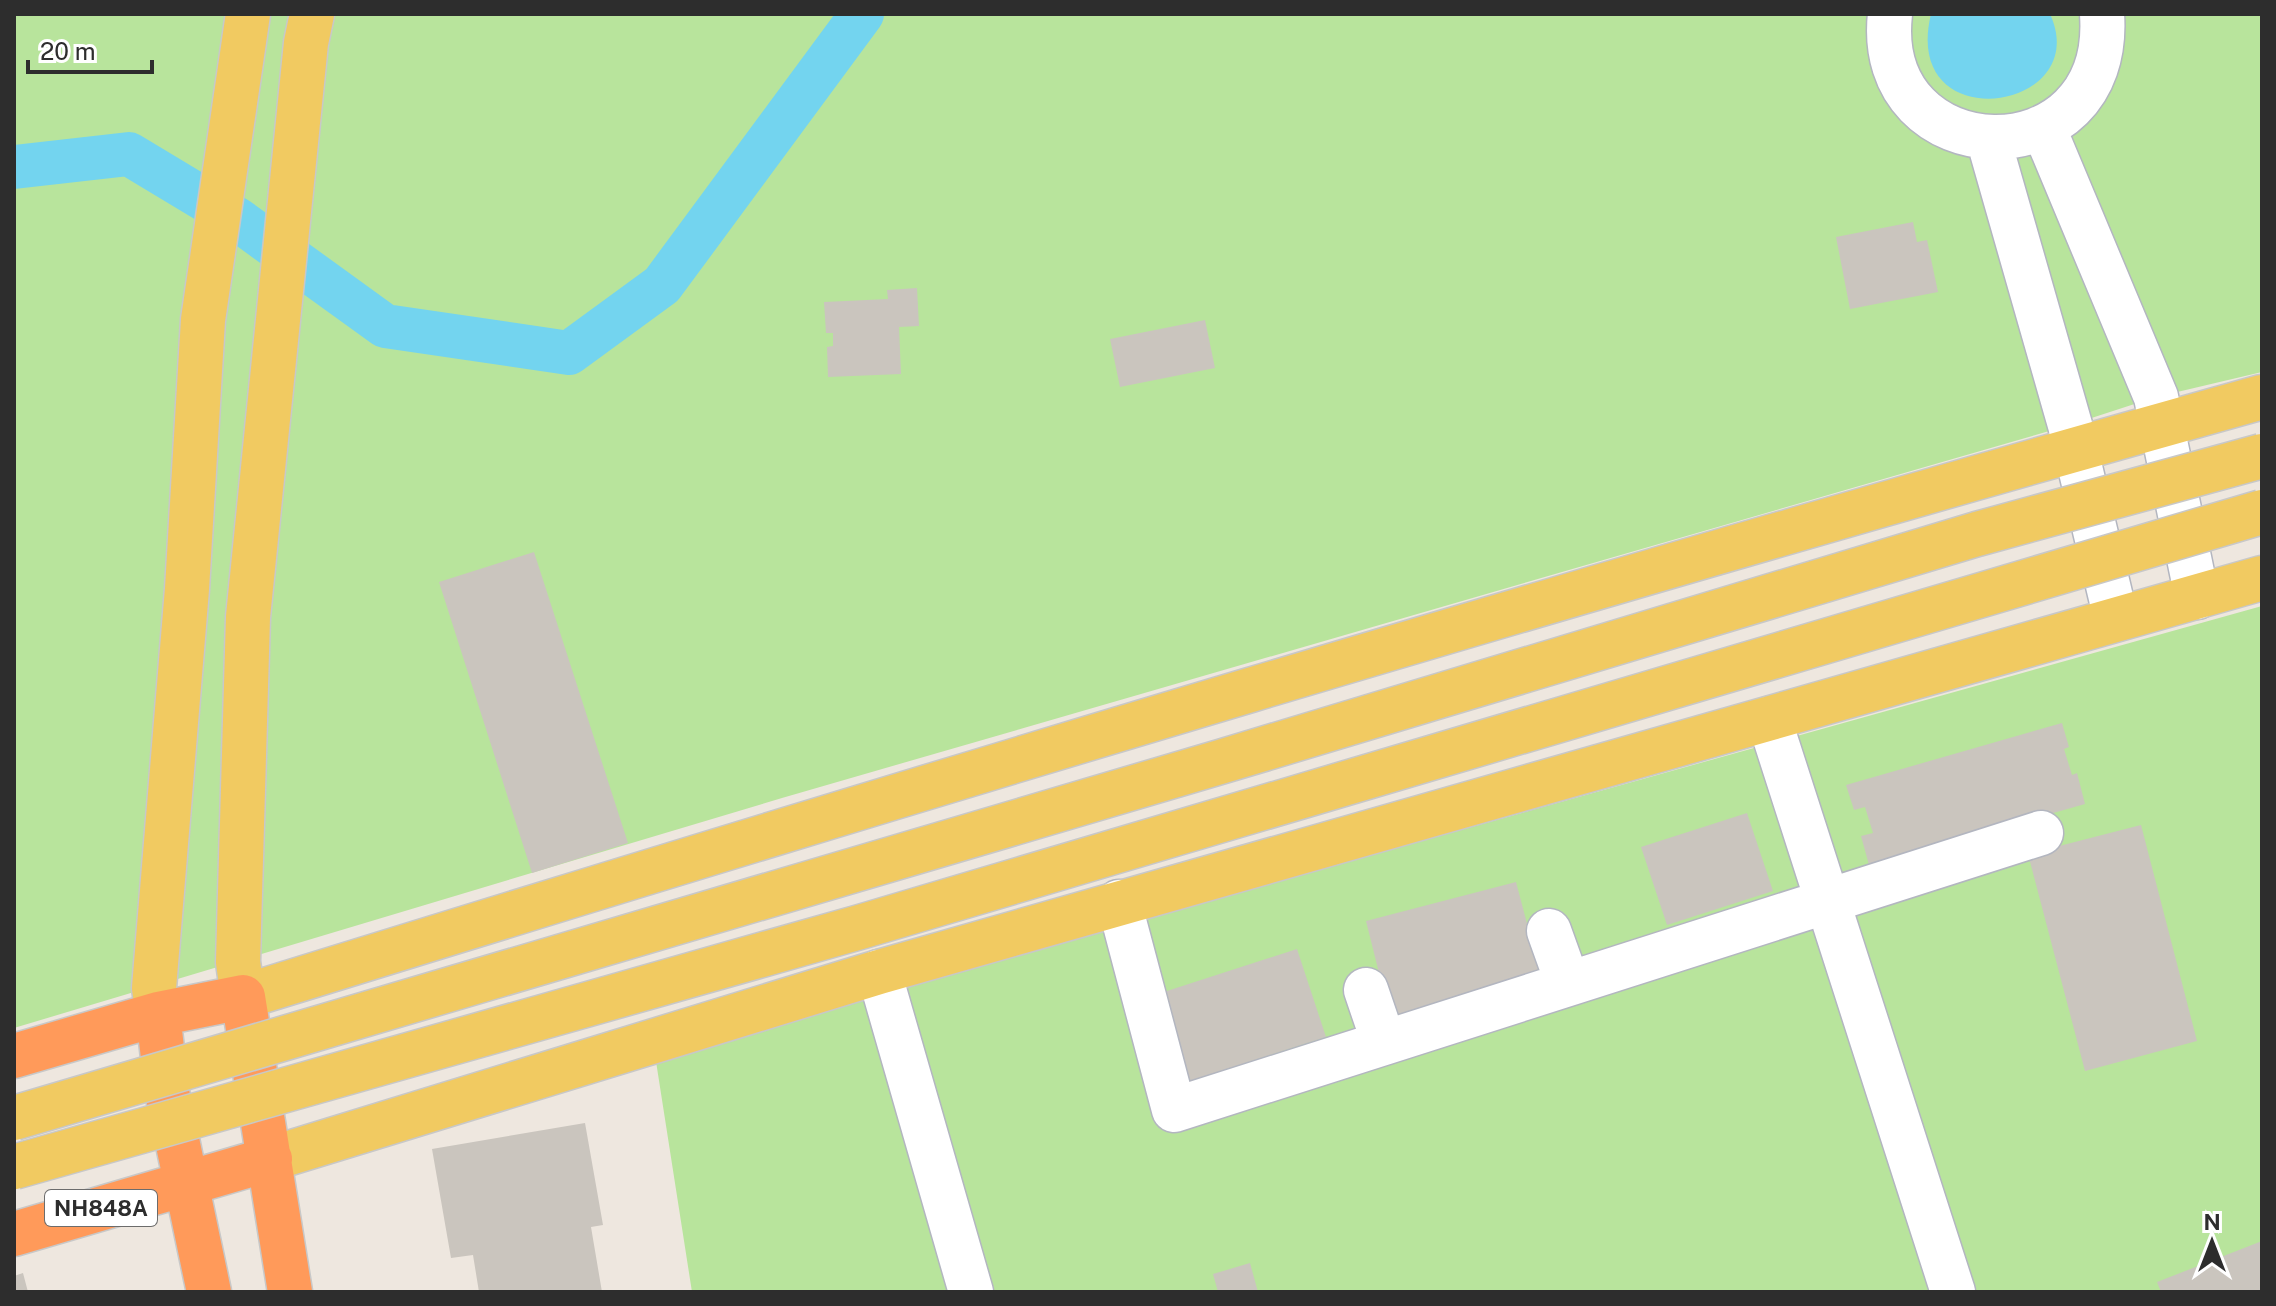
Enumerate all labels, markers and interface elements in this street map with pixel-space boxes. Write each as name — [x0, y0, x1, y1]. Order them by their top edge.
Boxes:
scale bar — [28, 24, 152, 74]
text: 20 m — [40, 37, 96, 65]
road number: NH848A — [45, 1190, 157, 1226]
north arrow — [2172, 1202, 2252, 1282]
text: N — [2203, 1209, 2221, 1235]

